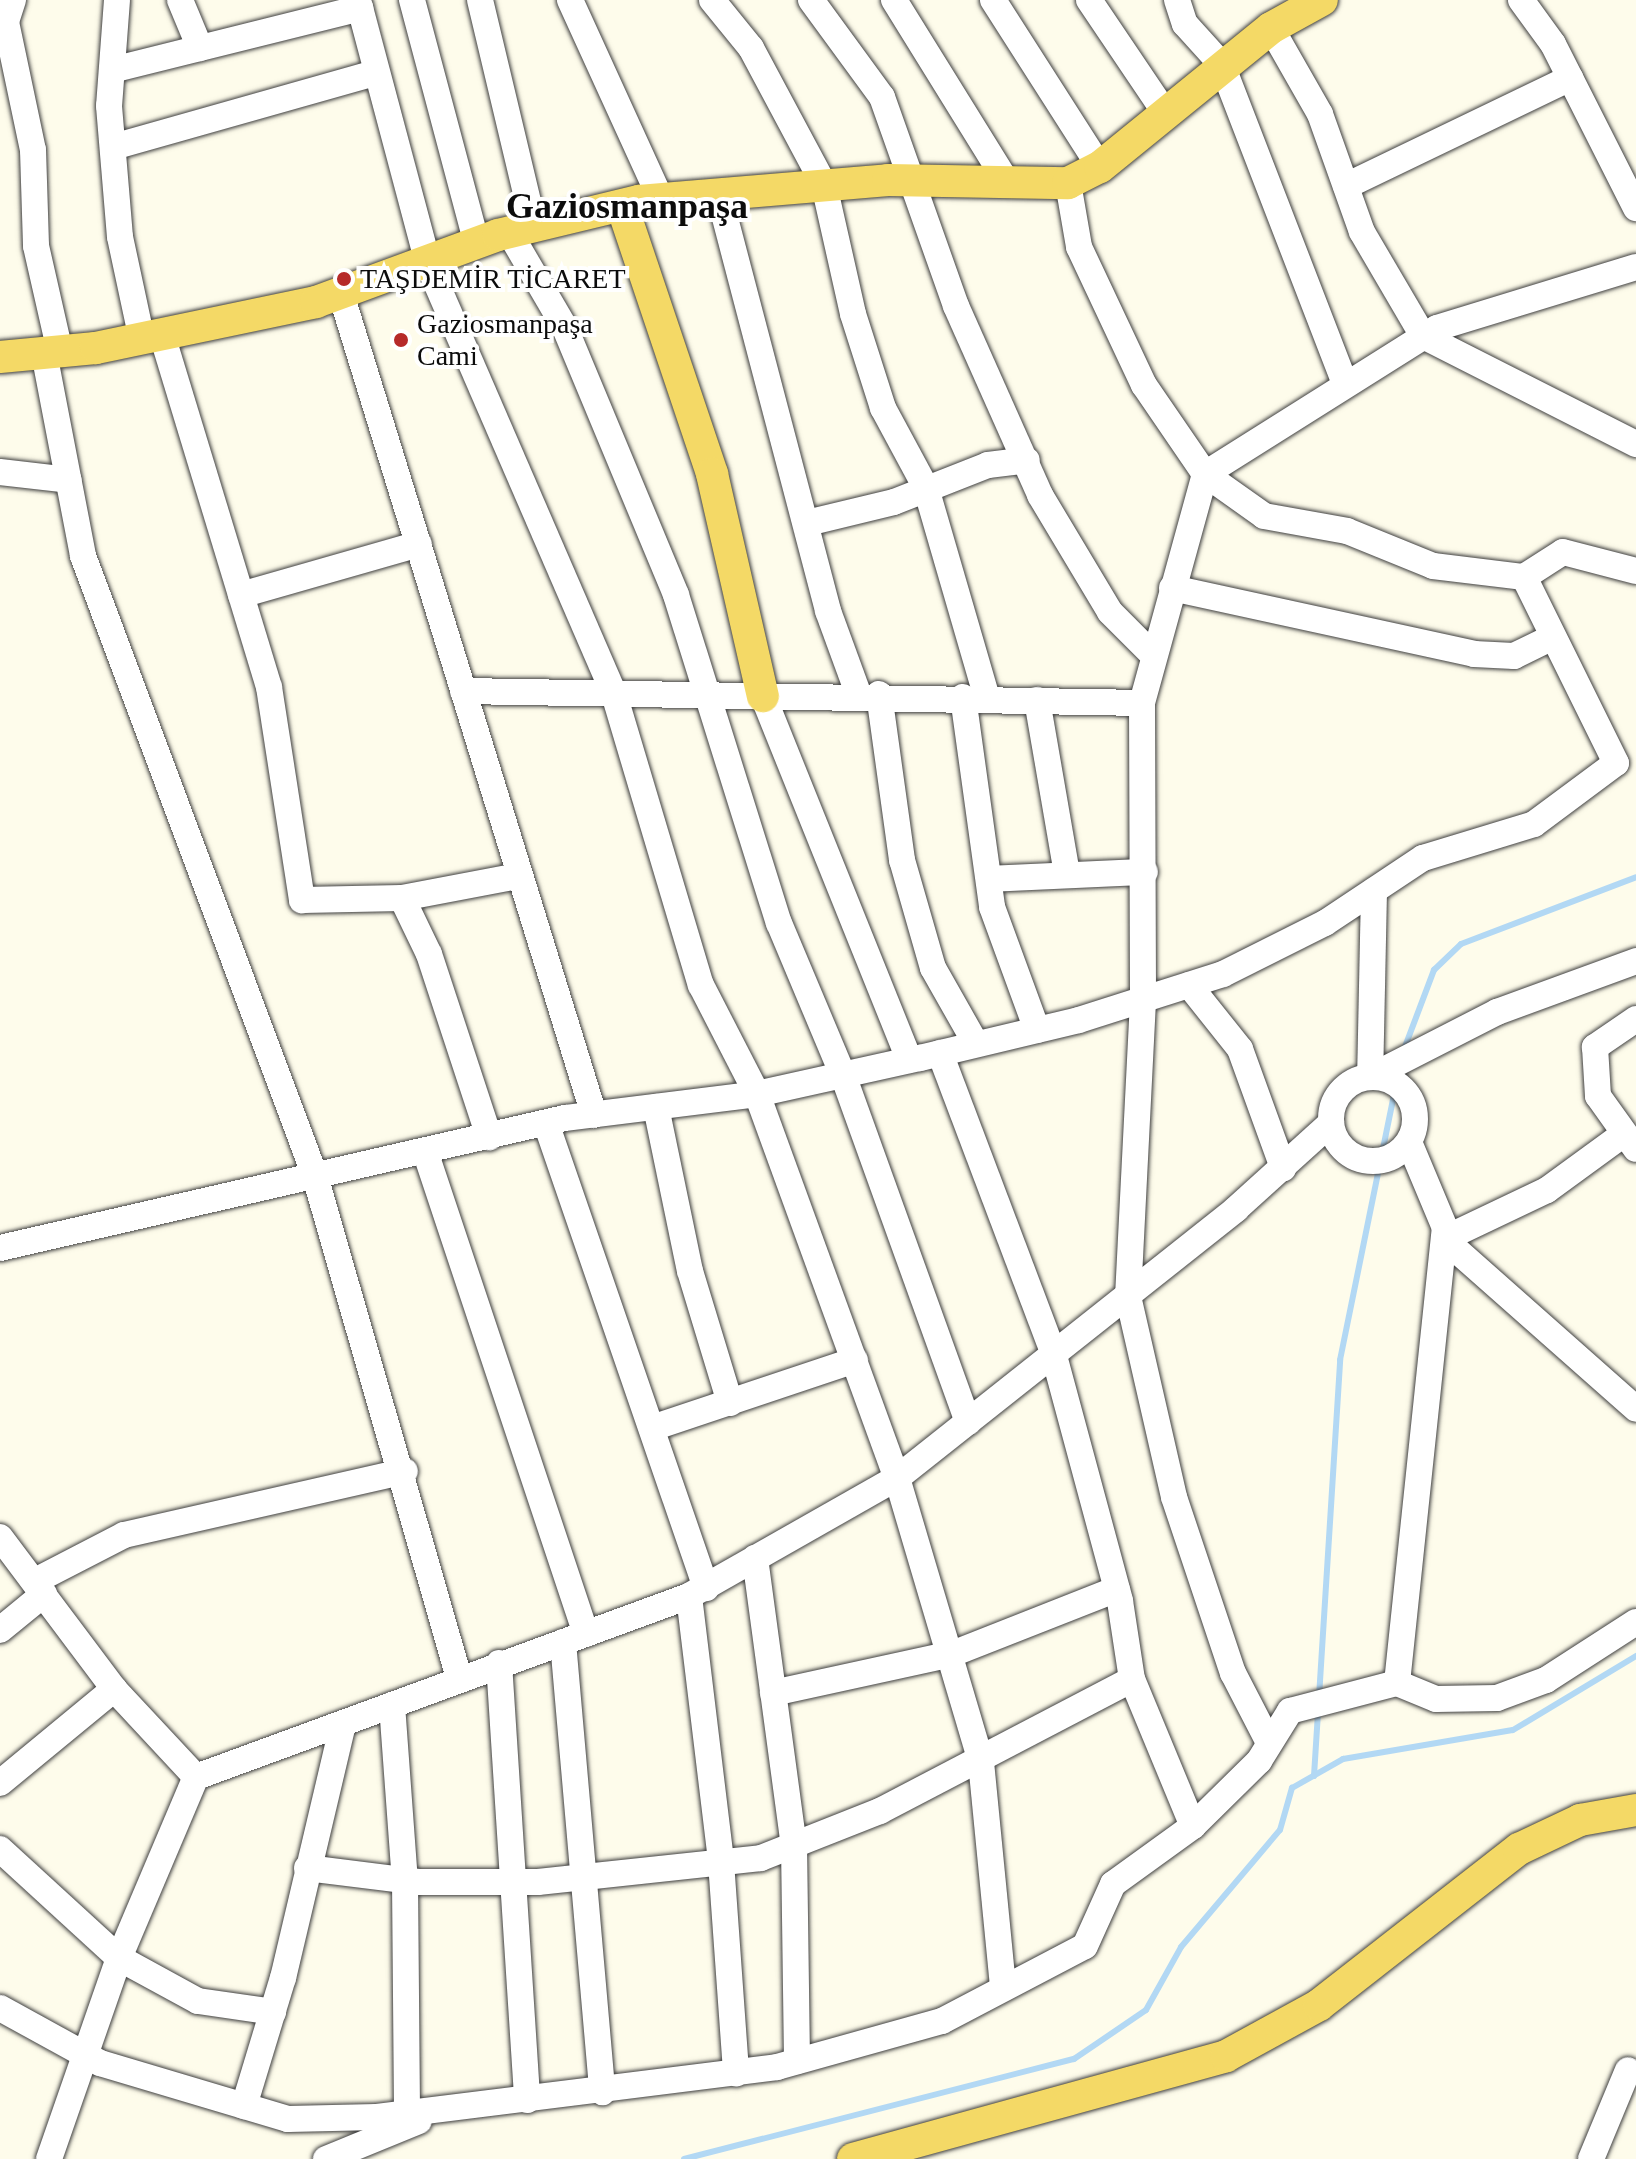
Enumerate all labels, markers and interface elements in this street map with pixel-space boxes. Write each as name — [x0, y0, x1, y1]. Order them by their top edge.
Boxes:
district label: Gaziosmanpaşa — [506, 185, 748, 229]
place label: TAŞDEMİR TİCARET — [360, 262, 626, 296]
marker: TAŞDEMİR TİCARET — [335, 270, 353, 288]
place label: Gaziosmanpaşa Cami — [417, 307, 593, 373]
marker: Gaziosmanpaşa Cami — [392, 331, 410, 349]

